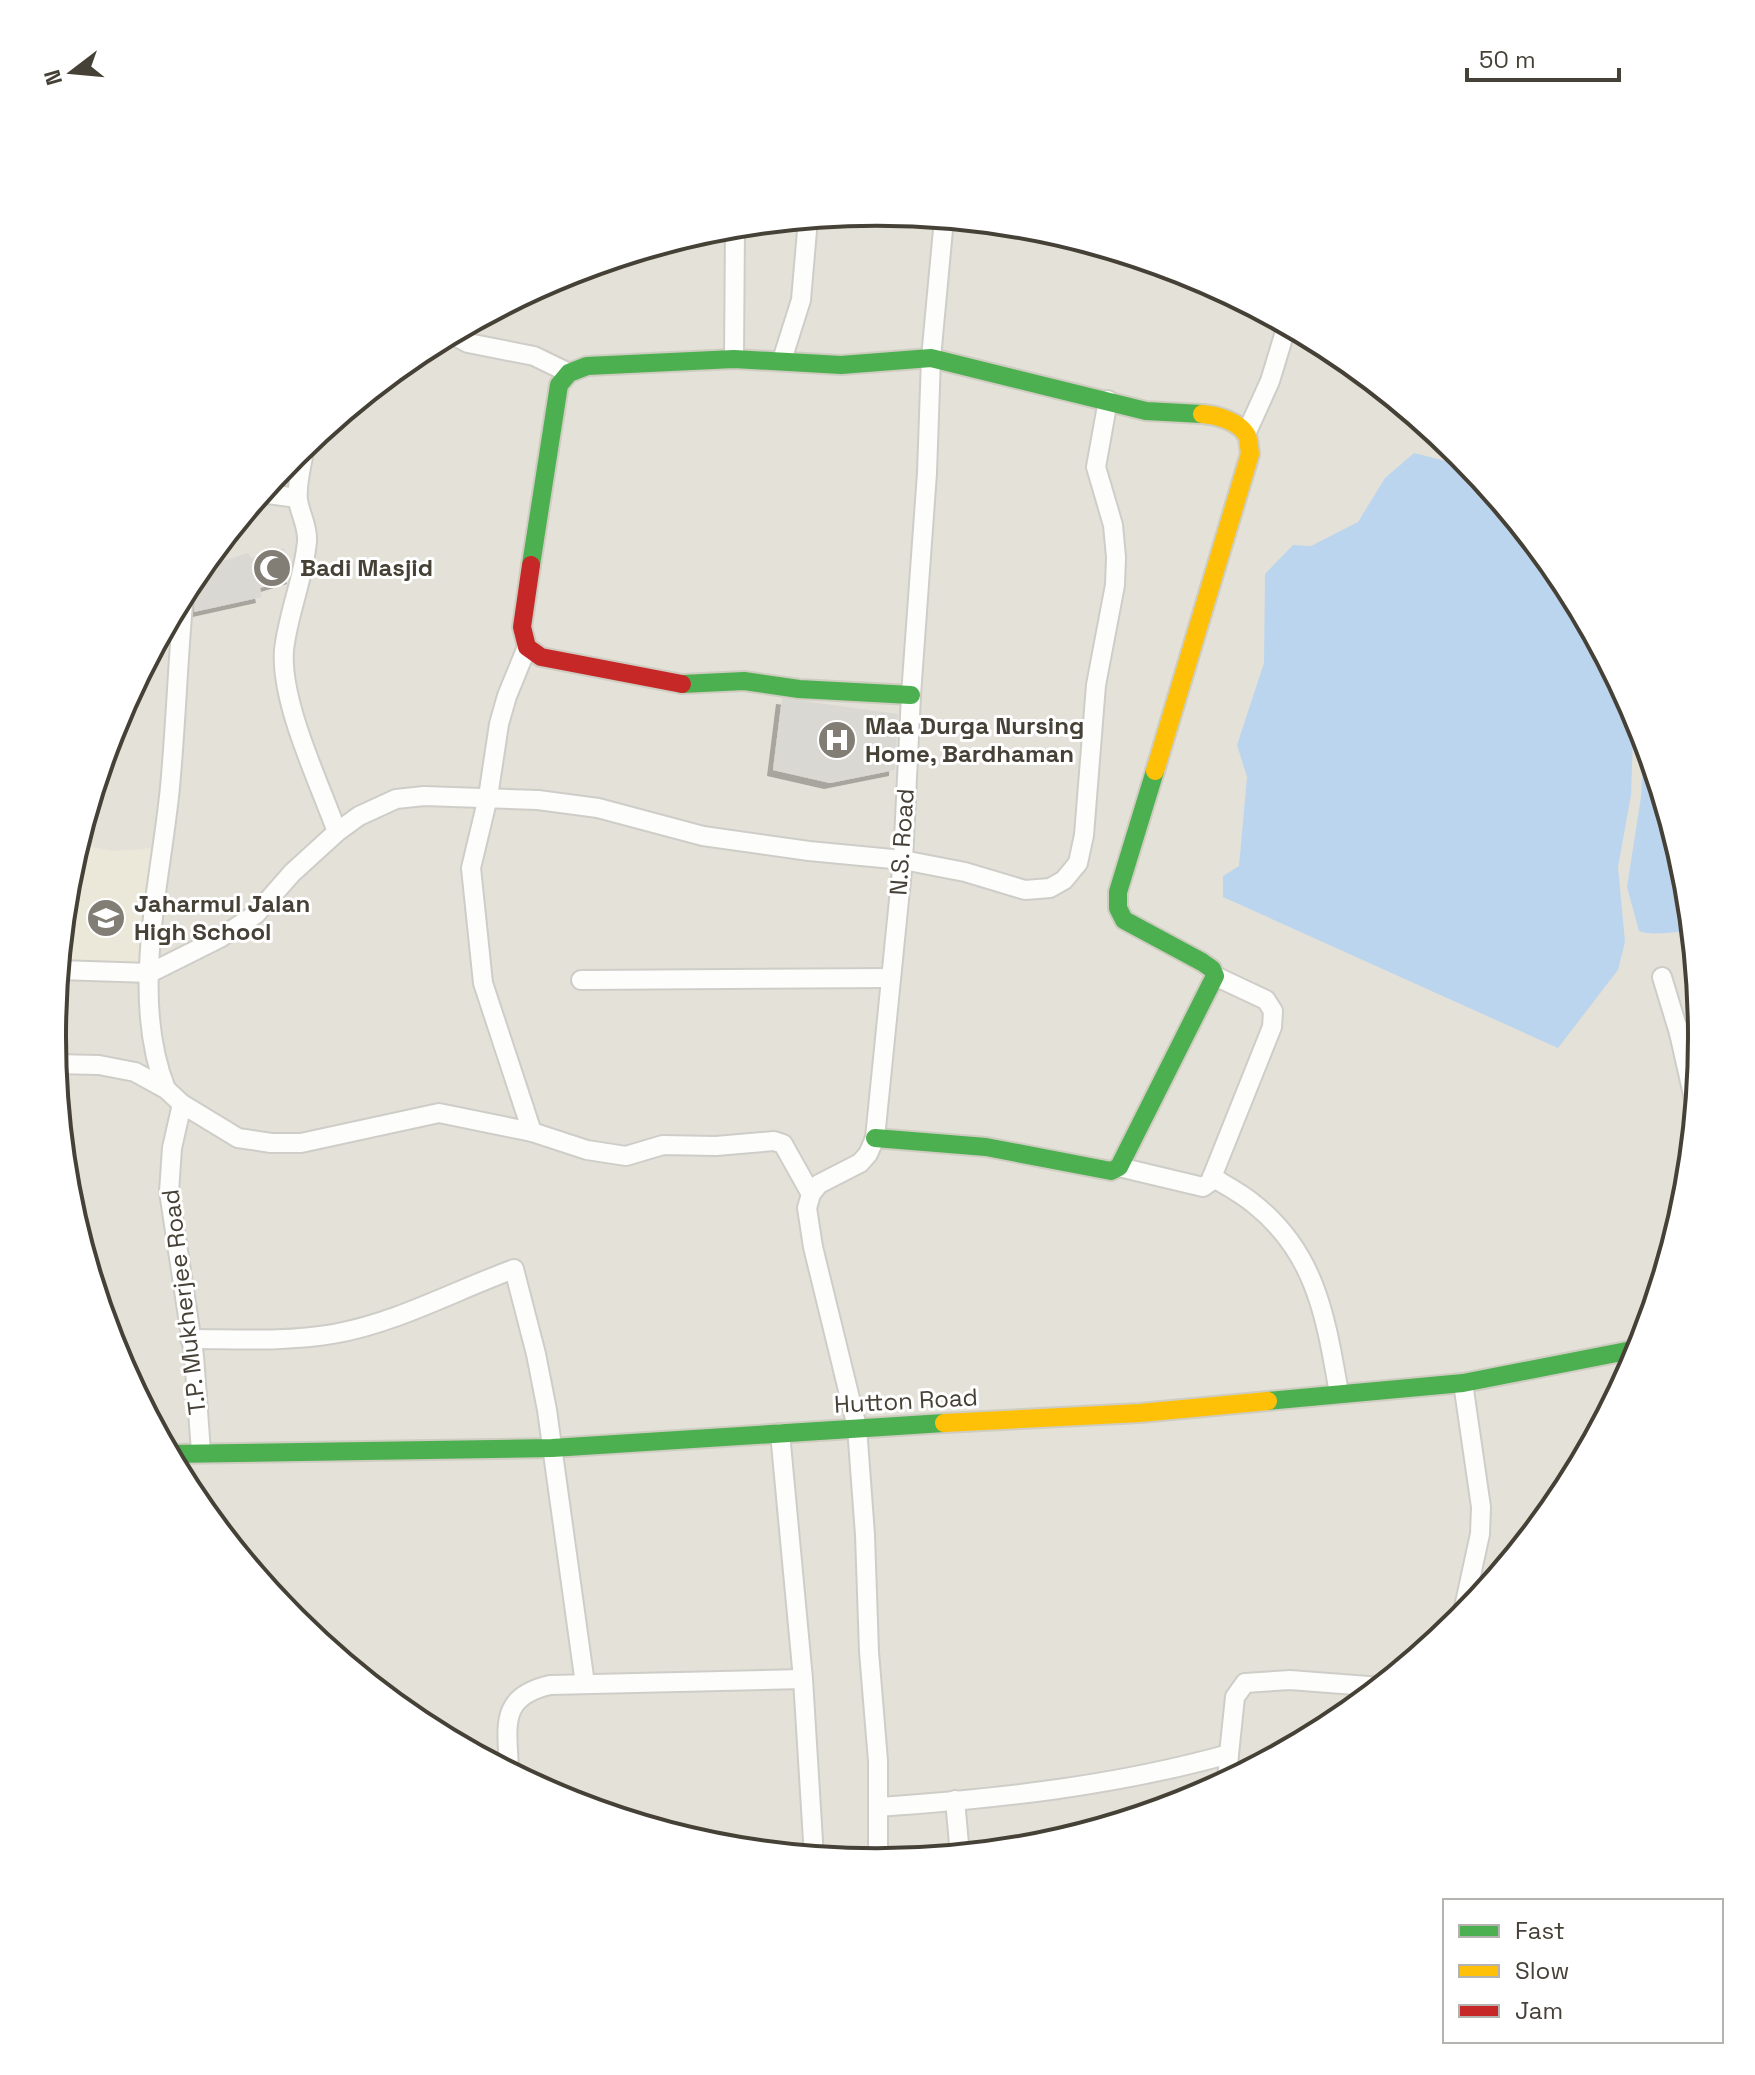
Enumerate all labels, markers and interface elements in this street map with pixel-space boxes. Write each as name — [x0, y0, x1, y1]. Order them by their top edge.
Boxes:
north arrow — [32, 32, 112, 112]
scale bar — [1467, 32, 1619, 82]
text: 50 m — [1479, 44, 1536, 75]
text: N — [37, 67, 68, 88]
mosque icon: Badi Masjid — [251, 547, 293, 589]
place label: Badi Masjid — [300, 552, 433, 583]
place label: Maa Durga Nursing Home, Bardhaman — [865, 710, 1084, 769]
hospital icon: Maa Durga Nursing Home, Bardhaman — [816, 719, 858, 761]
street label: N.S. Road — [882, 787, 921, 896]
place label: Jaharmul Jalan High School — [134, 888, 310, 947]
school or university icon: Jaharmul Jalan High School — [85, 897, 127, 939]
street label: T.P. Mukherjee Road — [154, 1188, 213, 1417]
street label: Hutton Road — [833, 1381, 979, 1420]
legend — [1443, 1899, 1723, 2043]
text: Fast — [1515, 1915, 1565, 1946]
text: Slow — [1515, 1955, 1569, 1986]
text: Jam — [1515, 1995, 1563, 2026]

